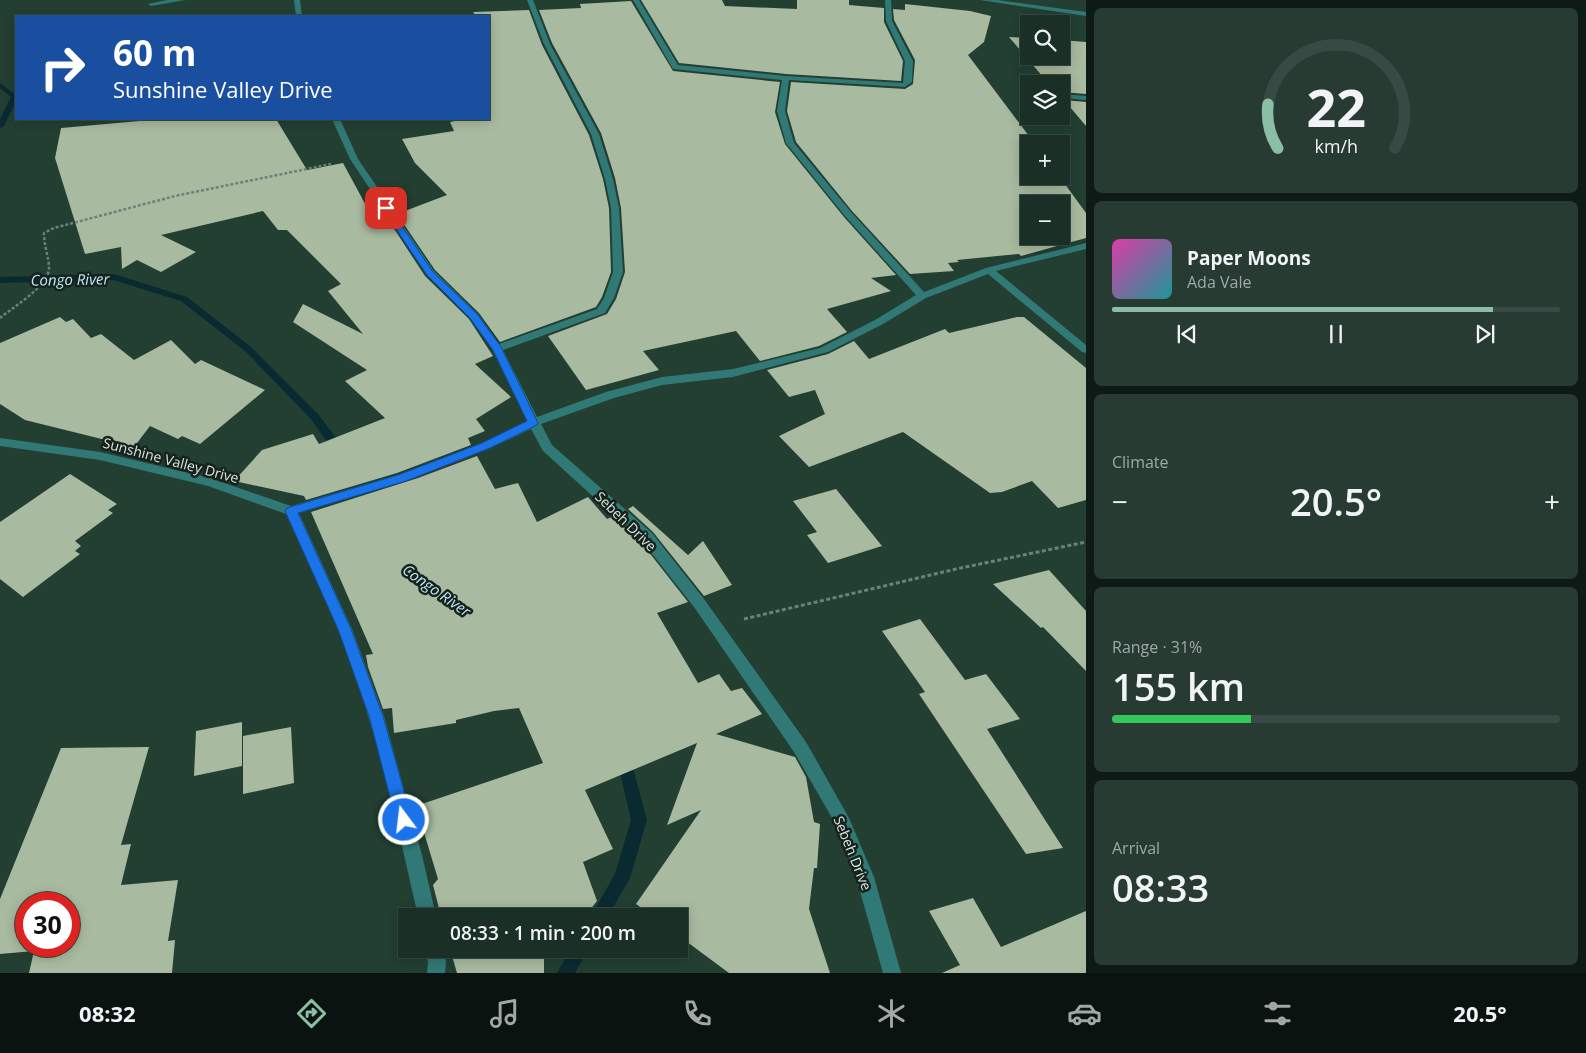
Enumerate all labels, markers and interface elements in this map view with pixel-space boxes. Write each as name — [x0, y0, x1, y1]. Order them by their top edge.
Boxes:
map controls — [1020, 15, 1070, 245]
button: search — [1020, 15, 1070, 65]
text: 60 m — [113, 29, 196, 76]
icon: right — [30, 35, 95, 100]
text: 22 — [1306, 71, 1366, 142]
text: Sunshine Valley Drive — [113, 74, 333, 104]
button: layers — [1020, 75, 1070, 125]
text: km/h — [1314, 134, 1358, 158]
button: + — [1020, 135, 1070, 185]
pin — [365, 187, 407, 229]
icon: arrive — [372, 194, 400, 222]
button: − — [1020, 195, 1070, 245]
text: Paper Moons — [1187, 245, 1311, 271]
water label: Congo River — [30, 268, 111, 290]
text: Ada Vale — [1187, 271, 1251, 293]
icon: previous — [1173, 320, 1201, 348]
icon: pause — [1322, 320, 1350, 348]
icon: next — [1471, 320, 1499, 348]
street label: Sunshine Valley Drive — [101, 433, 241, 487]
text: Climate — [1112, 451, 1169, 473]
text: 20.5° — [1290, 475, 1382, 527]
text: − — [1112, 482, 1128, 520]
text: + — [1544, 482, 1560, 520]
street label: Sebeh Drive — [591, 487, 661, 555]
water label: Congo River — [399, 559, 476, 621]
text: Range · 31% — [1112, 636, 1202, 658]
text: 155 km — [1112, 660, 1245, 712]
position arrow — [377, 793, 429, 845]
street label: Sebeh Drive — [829, 813, 877, 893]
text: Arrival — [1112, 837, 1160, 859]
text: 08:33 — [1112, 861, 1209, 913]
speed limit sign: 30 — [15, 892, 80, 957]
text: 08:33 · 1 min · 200 m — [450, 920, 636, 946]
icon: directions — [294, 996, 329, 1031]
icon: music — [487, 996, 522, 1031]
icon: phone — [680, 996, 715, 1031]
icon: climate — [874, 996, 909, 1031]
icon: car — [1067, 996, 1102, 1031]
icon: filters — [1260, 996, 1295, 1031]
text: 08:32 — [79, 998, 136, 1028]
text: 20.5° — [1453, 998, 1507, 1028]

